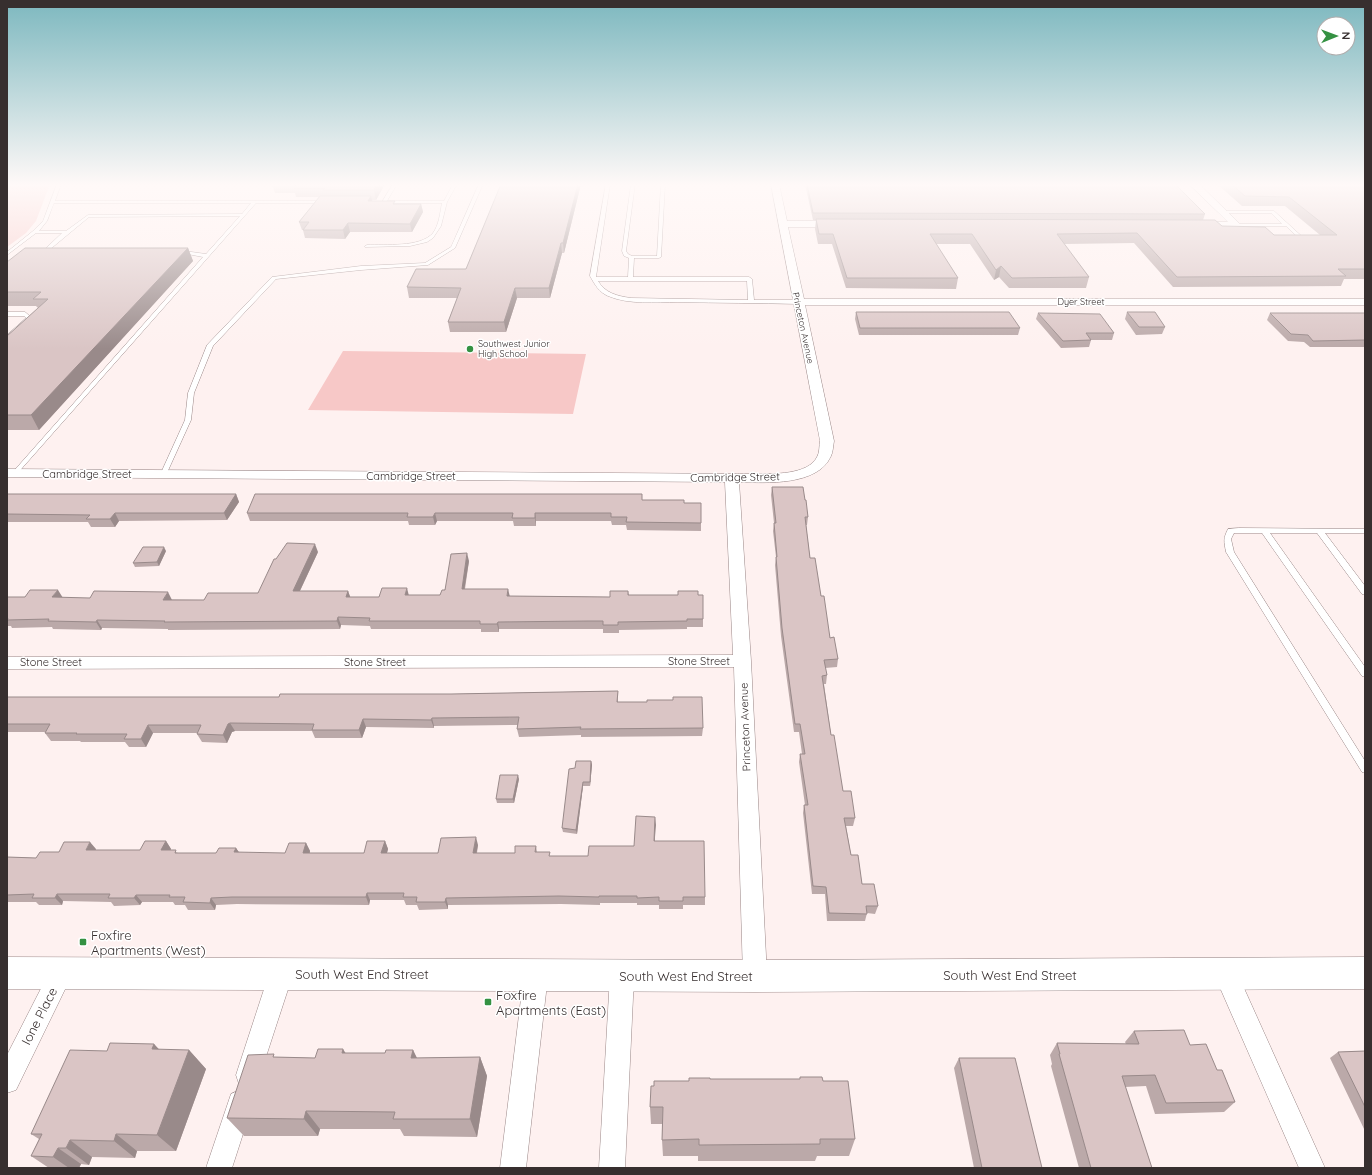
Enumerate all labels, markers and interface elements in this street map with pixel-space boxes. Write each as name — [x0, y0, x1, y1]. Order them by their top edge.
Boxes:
north arrow — [1316, 16, 1356, 56]
text: N — [1339, 32, 1353, 40]
street label: Princeton Avenue — [791, 291, 816, 365]
street label: Dyer Street — [1057, 296, 1105, 307]
place label: Southwest Junior High School — [478, 338, 550, 359]
marker: Southwest Junior High School — [465, 344, 475, 354]
street label: Cambridge Street — [42, 467, 132, 481]
street label: Cambridge Street — [366, 469, 456, 483]
street label: Cambridge Street — [690, 469, 780, 485]
street label: Stone Street — [668, 654, 730, 668]
street label: Stone Street — [20, 655, 82, 669]
street label: Stone Street — [344, 655, 406, 669]
street label: Princeton Avenue — [736, 682, 754, 772]
place label: Foxfire Apartments (West) — [91, 927, 206, 958]
marker: Foxfire Apartments (West) — [78, 937, 88, 947]
street label: South West End Street — [295, 966, 429, 982]
street label: South West End Street — [943, 967, 1077, 983]
street label: South West End Street — [619, 968, 753, 984]
street label: Ione Place — [18, 985, 60, 1047]
place label: Foxfire Apartments (East) — [496, 987, 606, 1018]
marker: Foxfire Apartments (East) — [483, 997, 493, 1007]

